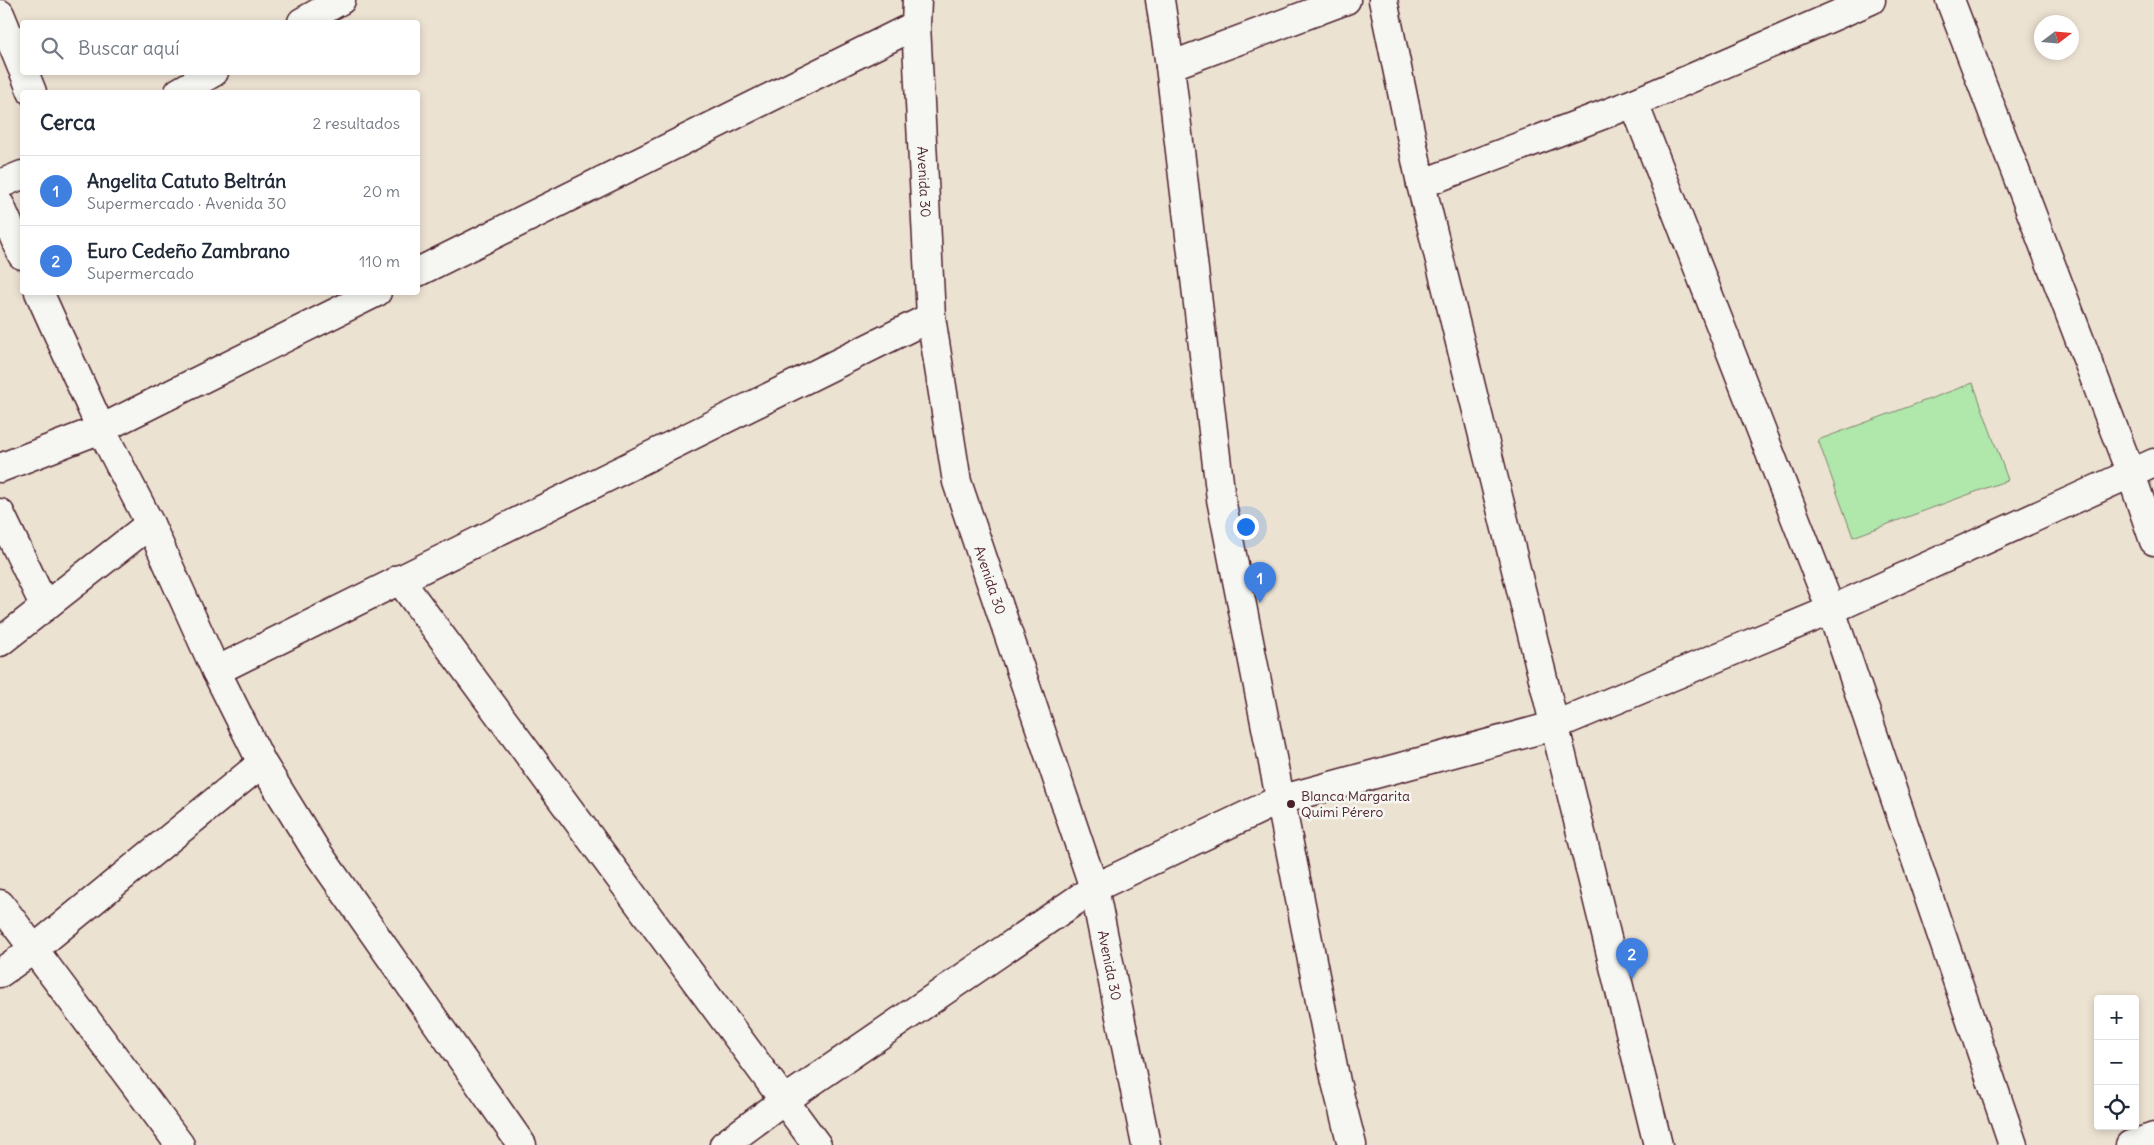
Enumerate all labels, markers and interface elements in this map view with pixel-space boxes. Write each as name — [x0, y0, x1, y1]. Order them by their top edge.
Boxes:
north arrow — [2034, 15, 2079, 60]
search box — [20, 20, 420, 75]
icon: search — [38, 34, 66, 62]
text: Buscar aquí — [78, 36, 179, 60]
text: Cerca — [40, 109, 95, 136]
text: 2 resultados — [312, 113, 400, 133]
street label: Avenida 30 — [913, 146, 935, 218]
text: Angelita Catuto Beltrán — [87, 169, 286, 193]
text: 1 — [53, 181, 59, 201]
text: 20 m — [363, 181, 400, 201]
text: Supermercado · Avenida 30 — [87, 193, 287, 213]
text: Euro Cedeño Zambrano — [87, 239, 290, 263]
text: 2 — [52, 251, 60, 271]
text: 110 m — [359, 251, 400, 271]
text: Supermercado — [87, 263, 194, 283]
your location — [1233, 514, 1259, 540]
street label: Avenida 30 — [970, 543, 1010, 617]
pin: 1 — [1244, 562, 1276, 603]
place label: Blanca Margarita Quimi Pérero — [1301, 787, 1410, 821]
marker: Blanca Margarita Quimi Pérero — [1285, 798, 1297, 810]
street label: Avenida 30 — [1094, 929, 1126, 1002]
pin: 2 — [1616, 938, 1648, 979]
map controls — [2094, 995, 2139, 1130]
button: + — [2094, 995, 2139, 1040]
button: − — [2094, 1040, 2139, 1085]
button: locate — [2094, 1085, 2139, 1130]

